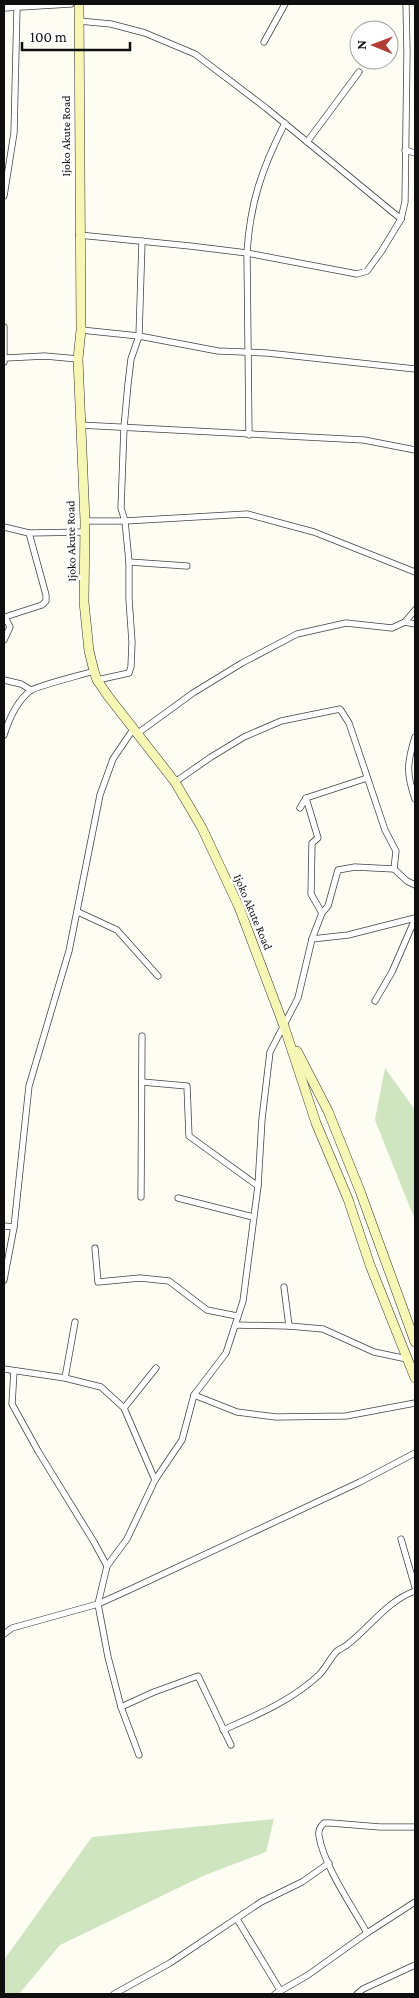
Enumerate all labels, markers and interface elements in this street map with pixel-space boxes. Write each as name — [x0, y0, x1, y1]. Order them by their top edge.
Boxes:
scale bar — [22, 20, 130, 52]
north arrow — [349, 20, 399, 70]
text: 100 m — [30, 29, 67, 45]
text: N — [353, 39, 369, 50]
street label: Ijoko Akute Road — [59, 95, 73, 177]
street label: Ijoko Akute Road — [63, 500, 79, 582]
street label: Ijoko Akute Road — [231, 872, 276, 953]

